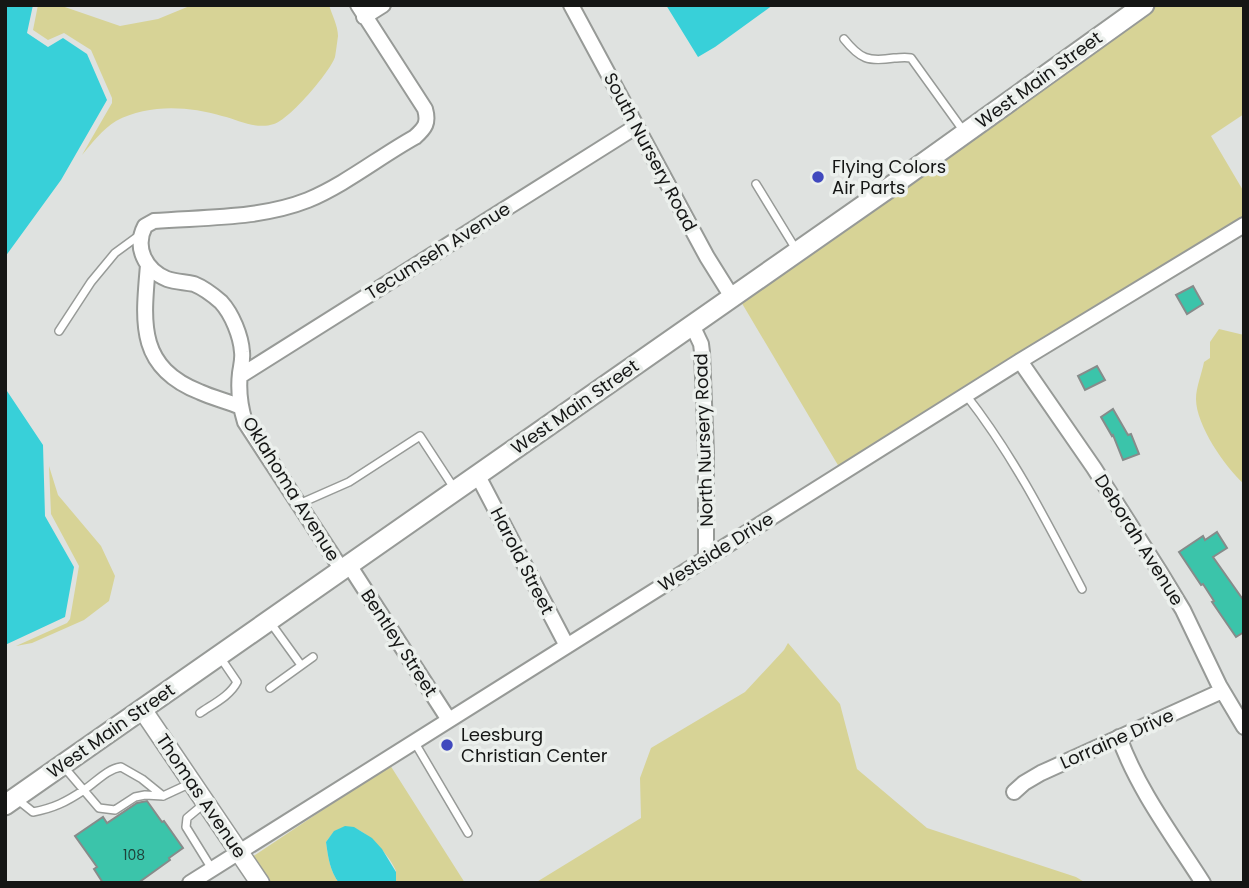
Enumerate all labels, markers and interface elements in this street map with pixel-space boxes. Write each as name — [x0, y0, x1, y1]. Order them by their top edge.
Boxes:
street label: West Main Street — [970, 25, 1107, 134]
street label: South Nursery Road — [598, 68, 703, 236]
place label: Flying Colors Air Parts — [832, 154, 946, 200]
marker: Flying Colors Air Parts — [810, 169, 826, 185]
street label: Tecumseh Avenue — [361, 196, 515, 305]
street label: West Main Street — [506, 353, 644, 460]
street label: North Nursery Road — [688, 353, 719, 527]
street label: Oklahoma Avenue — [237, 412, 346, 566]
street label: Deborah Avenue — [1089, 469, 1190, 610]
street label: Harold Street — [485, 503, 560, 619]
street label: Westside Drive — [653, 506, 778, 597]
street label: Bentley Street — [355, 584, 444, 701]
street label: West Main Street — [42, 677, 180, 784]
street label: Lorraine Drive — [1056, 702, 1178, 775]
place label: Leesburg Christian Center — [461, 722, 608, 768]
street label: Thomas Avenue — [150, 729, 252, 863]
marker: Leesburg Christian Center — [439, 737, 455, 753]
house number: 108 — [123, 845, 145, 865]

